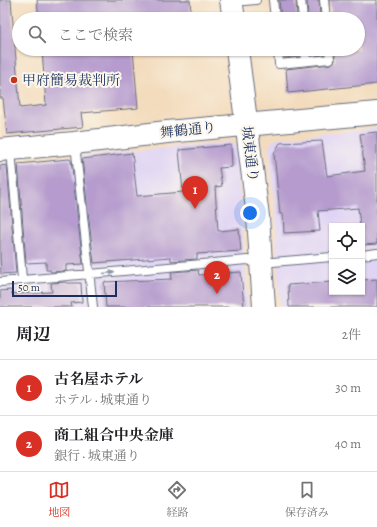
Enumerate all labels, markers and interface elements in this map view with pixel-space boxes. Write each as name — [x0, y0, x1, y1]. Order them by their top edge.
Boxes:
search box — [12, 12, 365, 56]
icon: search — [26, 23, 48, 45]
text: ここで検索 — [58, 25, 133, 45]
place label: 甲府簡易裁判所 — [22, 71, 120, 90]
marker: 甲府簡易裁判所 — [9, 75, 19, 85]
street label: 舞鶴通り — [159, 118, 217, 142]
street label: 城東通り — [237, 125, 263, 183]
pin: 1 — [182, 176, 208, 209]
your location — [240, 203, 260, 223]
map controls — [329, 223, 365, 295]
button: locate — [329, 223, 365, 259]
button: layers — [329, 259, 365, 295]
pin: 2 — [204, 261, 230, 294]
one-way arrow — [103, 269, 115, 276]
scale bar — [12, 279, 117, 298]
text: 50 m — [18, 280, 40, 295]
text: 周辺 — [16, 323, 50, 346]
text: 2件 — [342, 326, 361, 343]
text: 古名屋ホテル — [54, 369, 143, 389]
text: 1 — [27, 379, 31, 396]
text: 30 m — [335, 379, 361, 396]
text: ホテル · 城東通り — [54, 391, 152, 408]
text: 商工組合中央金庫 — [54, 425, 174, 445]
text: 2 — [26, 435, 32, 452]
text: 40 m — [335, 435, 361, 452]
text: 銀行 · 城東通り — [54, 447, 140, 464]
tab: 地図 — [48, 479, 70, 520]
tab: 経路 — [166, 479, 188, 520]
tab: 保存済み — [285, 479, 329, 520]

